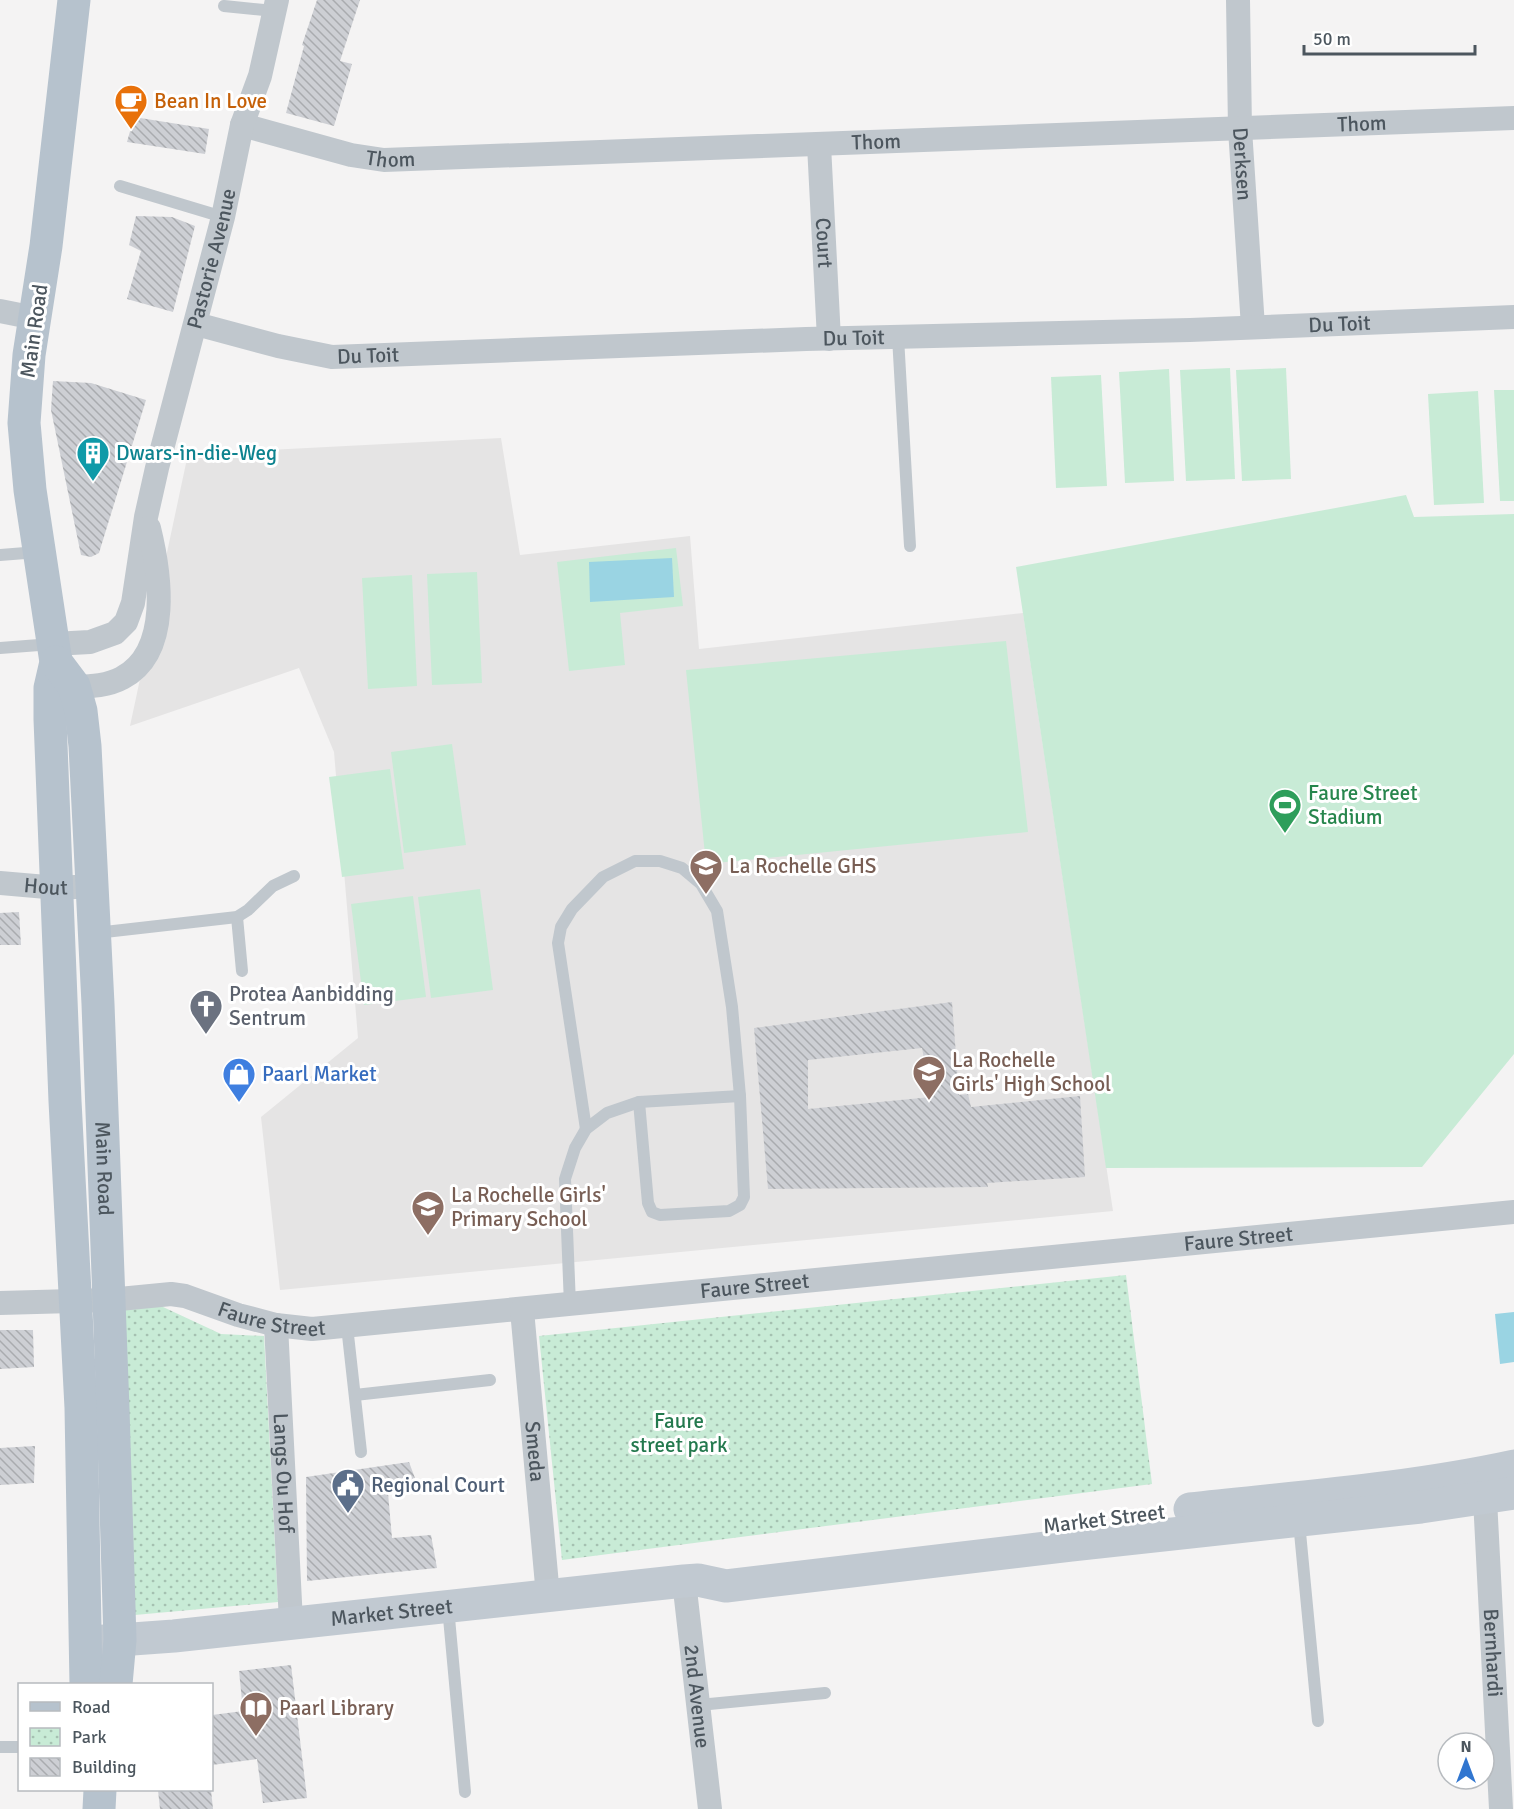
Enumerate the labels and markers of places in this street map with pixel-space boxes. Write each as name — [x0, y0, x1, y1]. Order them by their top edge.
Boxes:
cafe icon: Bean In Love — [113, 83, 149, 130]
place label: Bean In Love — [154, 88, 267, 114]
building icon: Dwars-in-die-Weg — [75, 435, 111, 482]
place label: Dwars-in-die-Weg — [116, 440, 277, 466]
place label: Faure Street Stadium — [1308, 780, 1418, 830]
sports icon: Faure Street Stadium — [1267, 787, 1303, 834]
school or university icon: La Rochelle GHS — [688, 848, 724, 895]
place label: La Rochelle GHS — [729, 853, 876, 879]
place label: Protea Aanbidding Sentrum — [229, 981, 394, 1031]
church icon: Protea Aanbidding Sentrum — [188, 988, 224, 1035]
place label: La Rochelle Girls' High School — [952, 1047, 1111, 1097]
school or university icon: La Rochelle Girls' High School — [911, 1054, 947, 1101]
shop icon: Paarl Market — [221, 1056, 257, 1103]
place label: Paarl Market — [262, 1061, 377, 1087]
place label: La Rochelle Girls' Primary School — [451, 1182, 606, 1232]
school or university icon: La Rochelle Girls' Primary School — [410, 1189, 446, 1236]
public building icon: Regional Court — [330, 1467, 366, 1514]
place label: Regional Court — [371, 1472, 505, 1498]
library icon: Paarl Library — [238, 1690, 274, 1737]
place label: Paarl Library — [279, 1695, 394, 1721]

